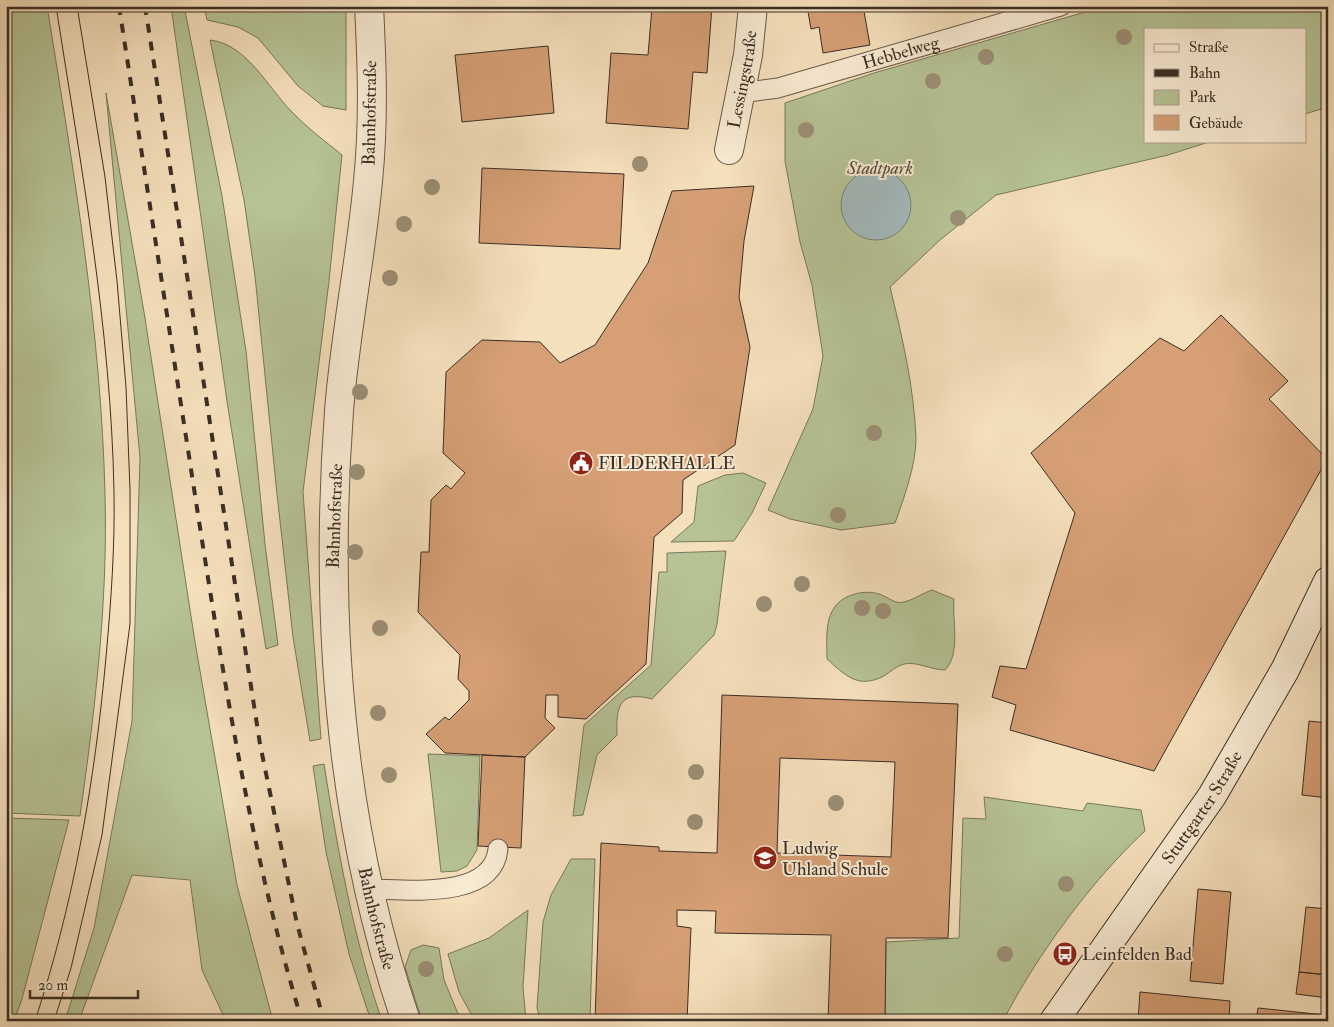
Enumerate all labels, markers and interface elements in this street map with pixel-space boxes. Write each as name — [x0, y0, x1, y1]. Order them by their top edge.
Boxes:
legend — [1144, 28, 1306, 142]
street label: Lessingstraße — [722, 29, 762, 130]
street label: Hebbelweg — [859, 30, 943, 75]
text: Straße — [1189, 38, 1228, 57]
street label: Bahnhofstraße — [358, 60, 382, 166]
text: Bahn — [1189, 64, 1221, 83]
text: Park — [1189, 88, 1216, 107]
text: Gebäude — [1189, 114, 1243, 133]
park label: Stadtpark — [846, 157, 913, 180]
public building icon: FILDERHALLE — [568, 450, 594, 476]
place label: FILDERHALLE — [598, 452, 735, 475]
street label: Bahnhofstraße — [322, 463, 348, 569]
street label: Stuttgarter Straße — [1156, 746, 1248, 868]
place label: Ludwig Uhland Schule — [782, 837, 889, 881]
school or university icon: Ludwig Uhland Schule — [752, 845, 778, 871]
street label: Bahnhofstraße — [353, 865, 401, 973]
bus stop icon: Leinfelden Bad — [1052, 941, 1078, 967]
place label: Leinfelden Bad — [1082, 943, 1192, 966]
scale bar — [30, 967, 138, 999]
text: 20 m — [38, 976, 68, 995]

